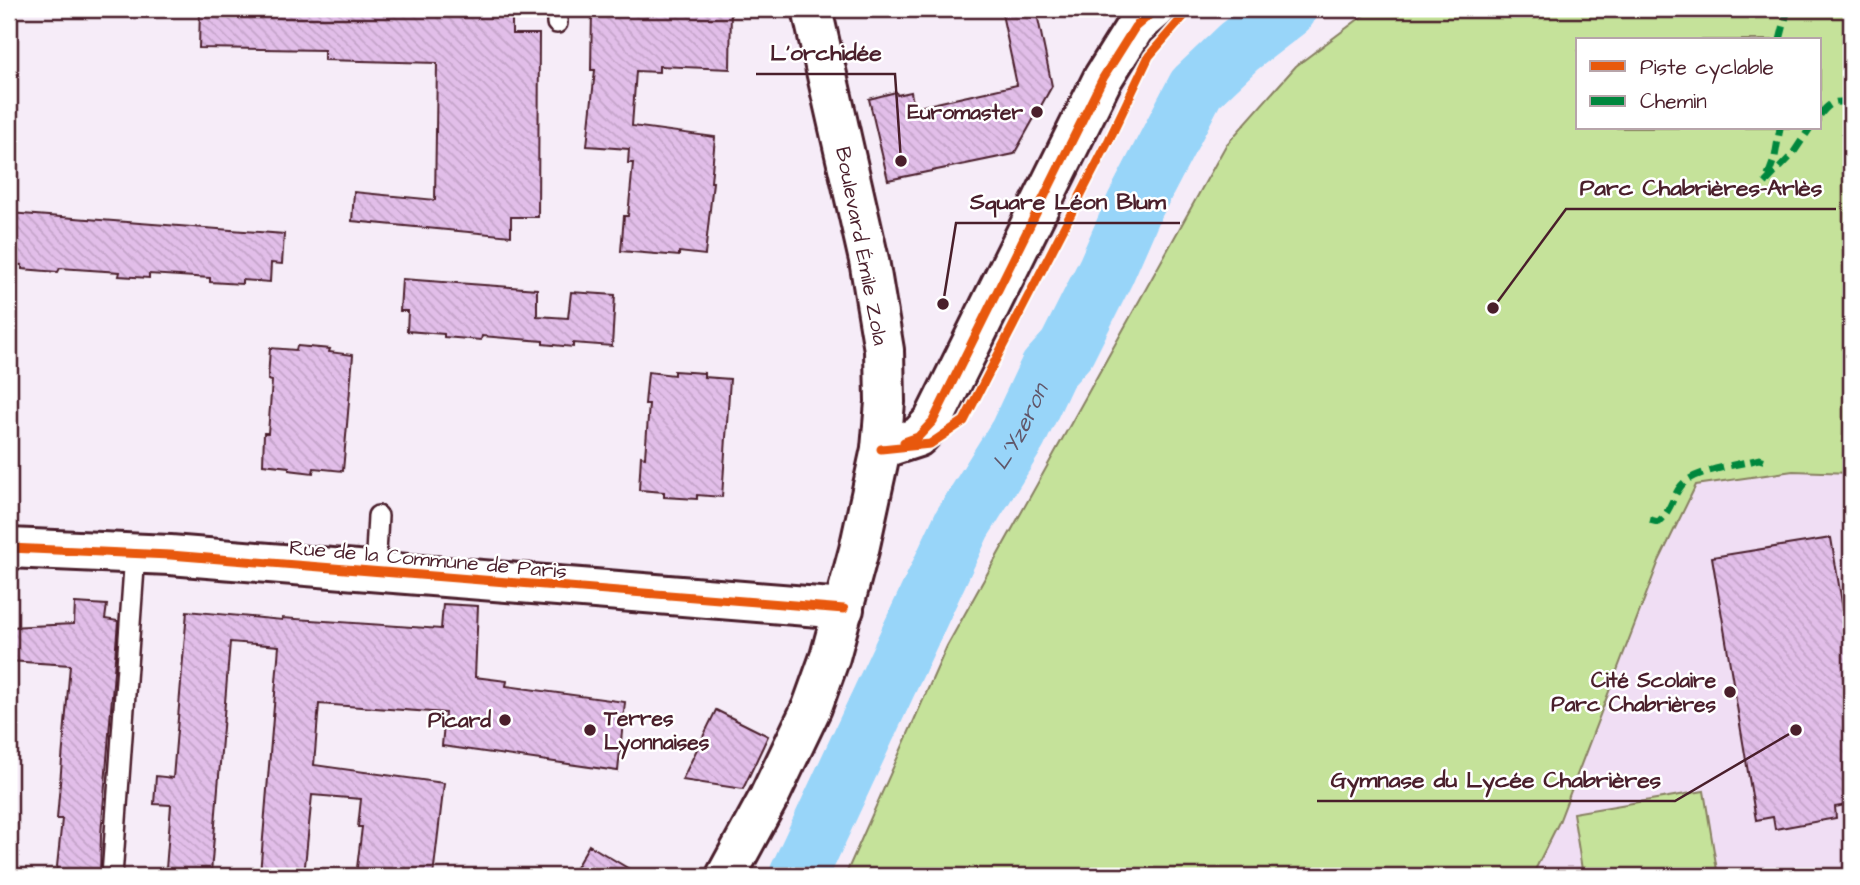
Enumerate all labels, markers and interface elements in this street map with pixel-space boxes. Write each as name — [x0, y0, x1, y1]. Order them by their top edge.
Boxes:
callout: L'orchidée — [756, 30, 895, 74]
text: L'orchidée — [770, 37, 882, 69]
legend — [1576, 38, 1822, 130]
text: Piste cyclable — [1640, 53, 1774, 84]
text: Chemin — [1640, 87, 1707, 116]
place label: Euromaster — [908, 98, 1023, 127]
marker: Euromaster — [1029, 104, 1045, 120]
street label: Boulevard Émile Zola — [828, 144, 895, 348]
callout: Parc Chabrières-Arlès — [1566, 165, 1836, 209]
text: Parc Chabrières-Arlès — [1580, 172, 1823, 204]
callout: Square Léon Blum — [956, 179, 1180, 223]
text: Square Léon Blum — [969, 186, 1167, 218]
water label: L'Yzeron — [985, 376, 1057, 476]
street label: Rue de la Commune de Paris — [288, 533, 568, 586]
place label: Cité Scolaire Parc Chabrières — [1551, 666, 1717, 719]
marker: Cité Scolaire Parc Chabrières — [1722, 684, 1738, 700]
place label: Terres Lyonnaises — [603, 704, 710, 760]
place label: Picard — [428, 706, 491, 735]
marker: Picard — [497, 712, 513, 728]
marker: Terres Lyonnaises — [582, 722, 598, 738]
callout: Gymnase du Lycée Chabrières — [1317, 757, 1675, 801]
text: Gymnase du Lycée Chabrières — [1331, 764, 1662, 798]

